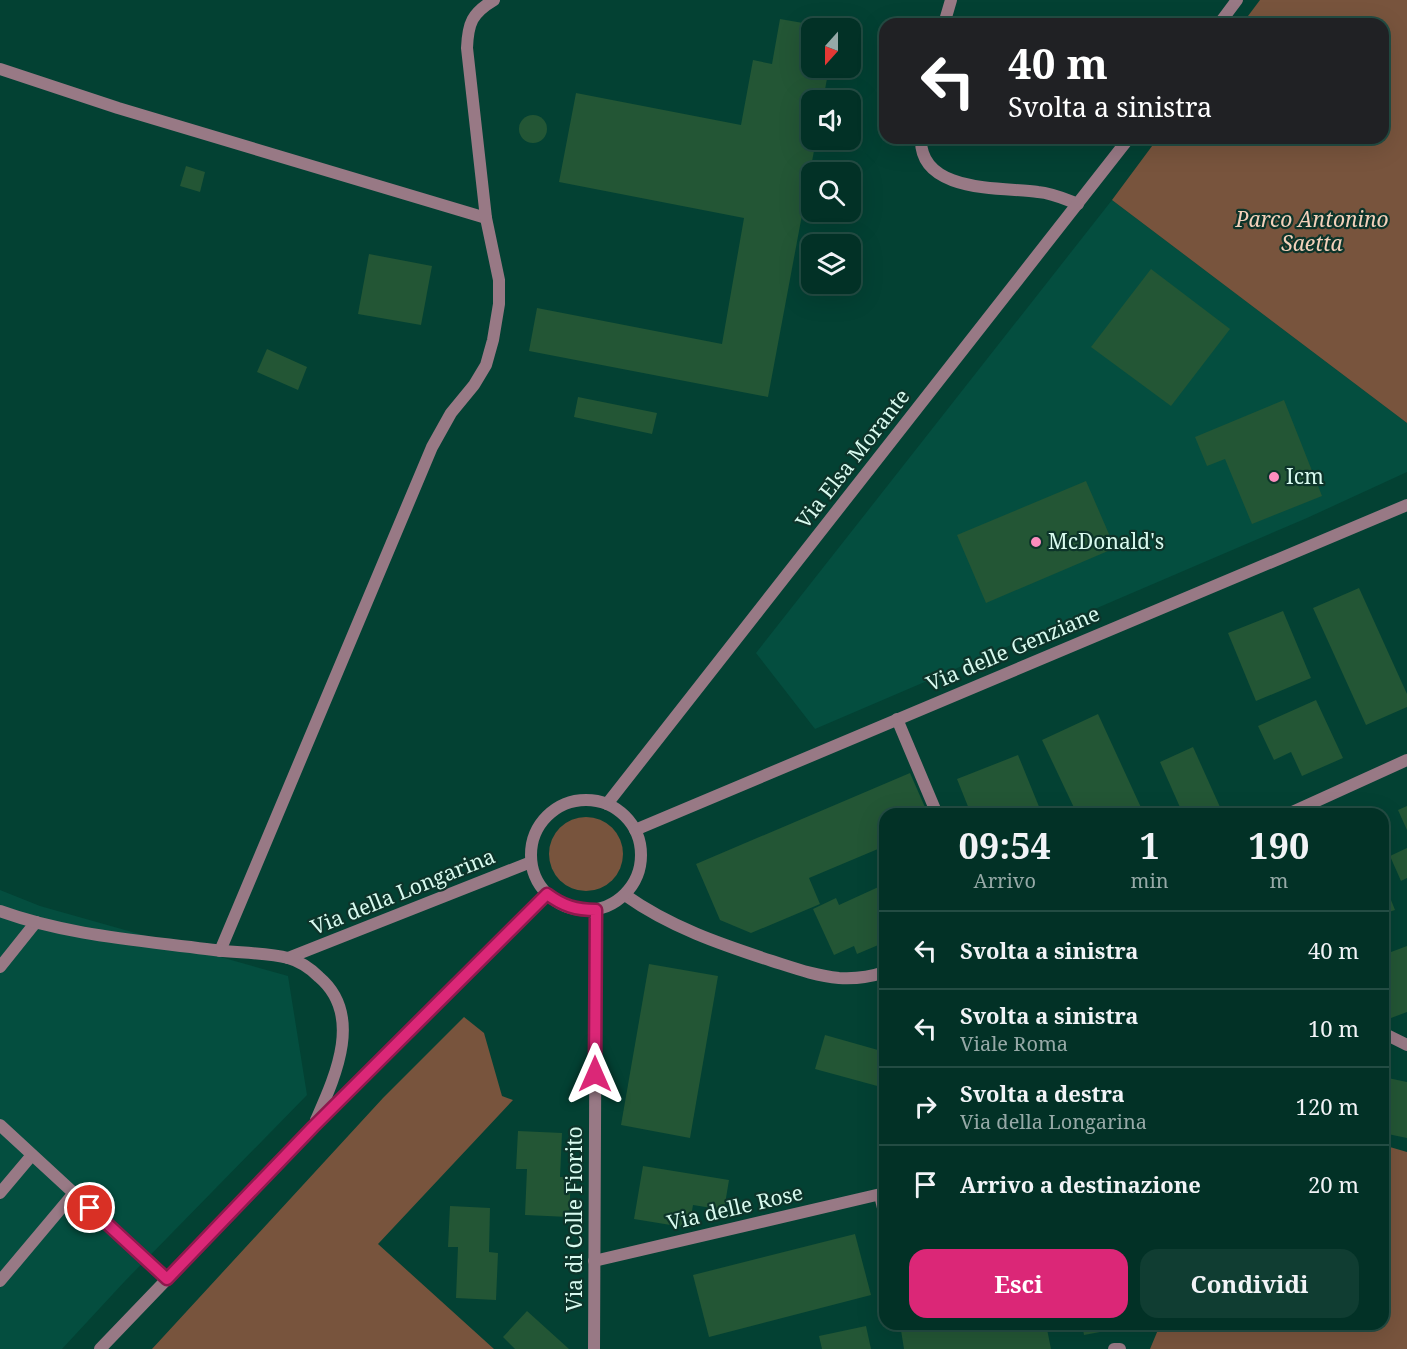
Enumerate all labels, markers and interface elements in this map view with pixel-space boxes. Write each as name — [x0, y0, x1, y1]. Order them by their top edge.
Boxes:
north arrow — [801, 18, 861, 78]
map controls — [801, 18, 861, 294]
text: 40 m — [1008, 34, 1108, 91]
icon: left — [909, 42, 987, 120]
text: Svolta a sinistra — [1008, 88, 1212, 125]
button: sound — [801, 90, 861, 150]
button: search — [801, 162, 861, 222]
park label: Parco Antonino Saetta — [1234, 205, 1389, 257]
button: layers — [801, 234, 861, 294]
street label: Via Elsa Morante — [789, 383, 916, 534]
place label: Icm — [1286, 462, 1324, 490]
marker: Icm — [1267, 470, 1281, 484]
place label: McDonald's — [1048, 527, 1164, 555]
marker: McDonald's — [1029, 535, 1043, 549]
street label: Via delle Genziane — [922, 599, 1104, 697]
text: 09:54 — [959, 821, 1051, 870]
text: 1 — [1139, 821, 1160, 870]
text: 190 — [1248, 821, 1309, 870]
street label: Via della Longarina — [306, 841, 499, 941]
text: Arrivo — [974, 867, 1036, 894]
text: min — [1131, 867, 1169, 894]
text: m — [1269, 867, 1288, 894]
icon: left — [909, 934, 942, 967]
text: Svolta a sinistra — [960, 935, 1139, 965]
text: 40 m — [1308, 935, 1359, 965]
text: Svolta a sinistra — [960, 1000, 1139, 1030]
icon: left — [909, 1012, 942, 1045]
text: 10 m — [1308, 1013, 1359, 1043]
text: Viale Roma — [960, 1030, 1068, 1057]
position arrow — [563, 1042, 627, 1106]
text: Svolta a destra — [960, 1078, 1125, 1108]
icon: right — [909, 1090, 942, 1123]
text: 120 m — [1296, 1091, 1359, 1121]
text: Via della Longarina — [960, 1108, 1147, 1135]
street label: Via di Colle Fiorito — [560, 1126, 588, 1312]
icon: arrive — [909, 1168, 942, 1201]
text: Arrivo a destinazione — [960, 1169, 1201, 1199]
text: 20 m — [1308, 1169, 1359, 1199]
street label: Via delle Rose — [664, 1178, 805, 1236]
pin — [64, 1182, 115, 1233]
icon: arrive — [73, 1191, 106, 1224]
button: Esci — [909, 1249, 1128, 1318]
button: Condividi — [1140, 1249, 1359, 1318]

